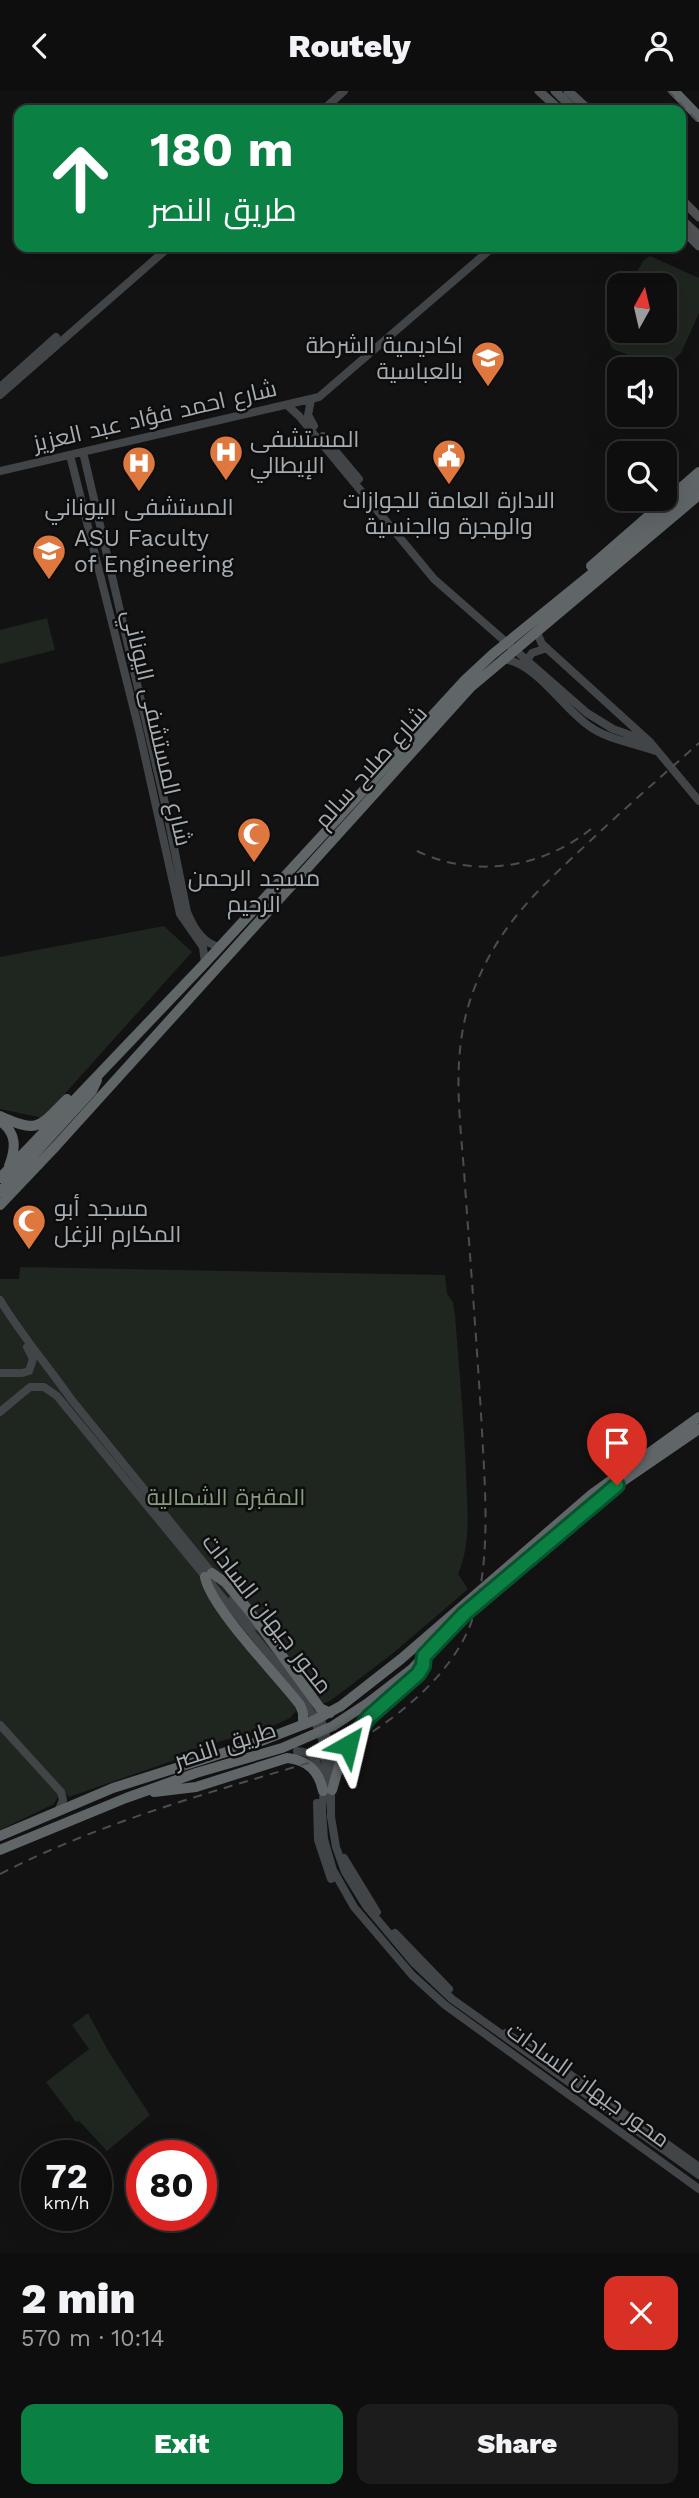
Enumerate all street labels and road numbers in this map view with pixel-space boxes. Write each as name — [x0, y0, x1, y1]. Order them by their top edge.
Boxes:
street label: شارع احمد فؤاد عبد العزيز — [29, 375, 280, 460]
street label: شارع المستشفى اليوناني — [113, 607, 197, 850]
street label: شارع صلاح سالم — [309, 700, 434, 835]
street label: محور جيهان السادات — [196, 1529, 338, 1699]
street label: طريق النصر — [169, 1716, 279, 1775]
street label: محور جيهان السادات — [501, 2017, 675, 2153]

